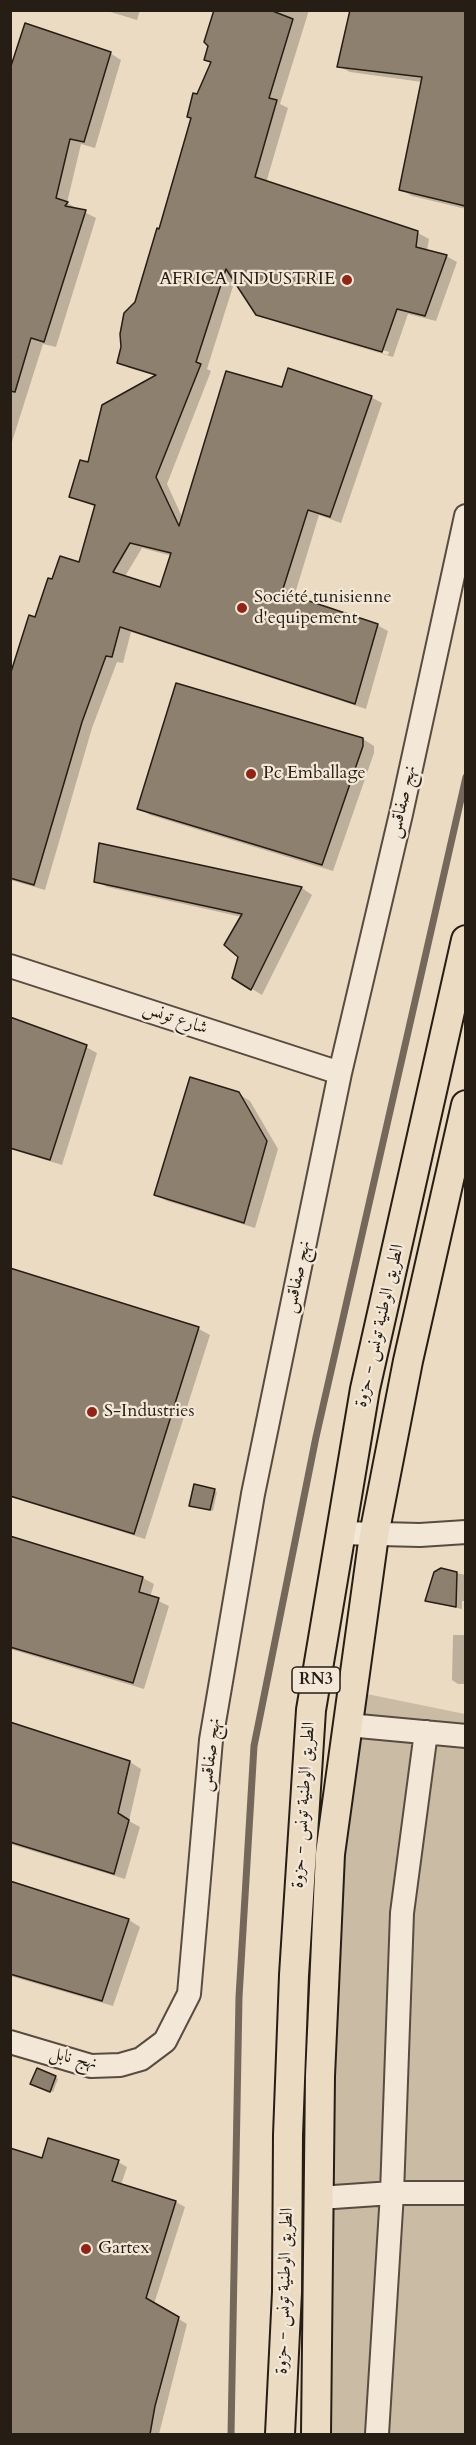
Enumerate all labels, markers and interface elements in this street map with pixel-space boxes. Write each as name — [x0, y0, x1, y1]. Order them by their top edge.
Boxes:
place label: AFRICA INDUSTRIE — [159, 269, 335, 291]
marker: AFRICA INDUSTRIE — [340, 273, 354, 287]
place label: Société tunisienne d'equipement — [254, 587, 392, 630]
marker: Société tunisienne d'equipement — [235, 601, 249, 615]
place label: Pc Emballage — [263, 763, 366, 785]
street label: نهج صفاقس — [384, 763, 422, 841]
marker: Pc Emballage — [244, 767, 258, 781]
street label: شارع تونس — [140, 998, 210, 1040]
street label: نهج صفاقس — [280, 1239, 316, 1315]
street label: الطريق الوطنية تونس - حزوة — [351, 1242, 409, 1410]
place label: S-Industries — [104, 1401, 194, 1423]
marker: S-Industries — [85, 1405, 99, 1419]
road number: RN3 — [292, 1667, 340, 1693]
street label: نهج صفاقس — [196, 1717, 226, 1793]
street label: الطريق الوطنية تونس - حزوة — [287, 1721, 321, 1889]
street label: نهج نابل — [47, 2043, 99, 2075]
street label: الطريق الوطنية تونس - حزوة — [271, 2207, 299, 2375]
place label: Gartex — [98, 2238, 149, 2260]
marker: Gartex — [79, 2242, 93, 2256]

